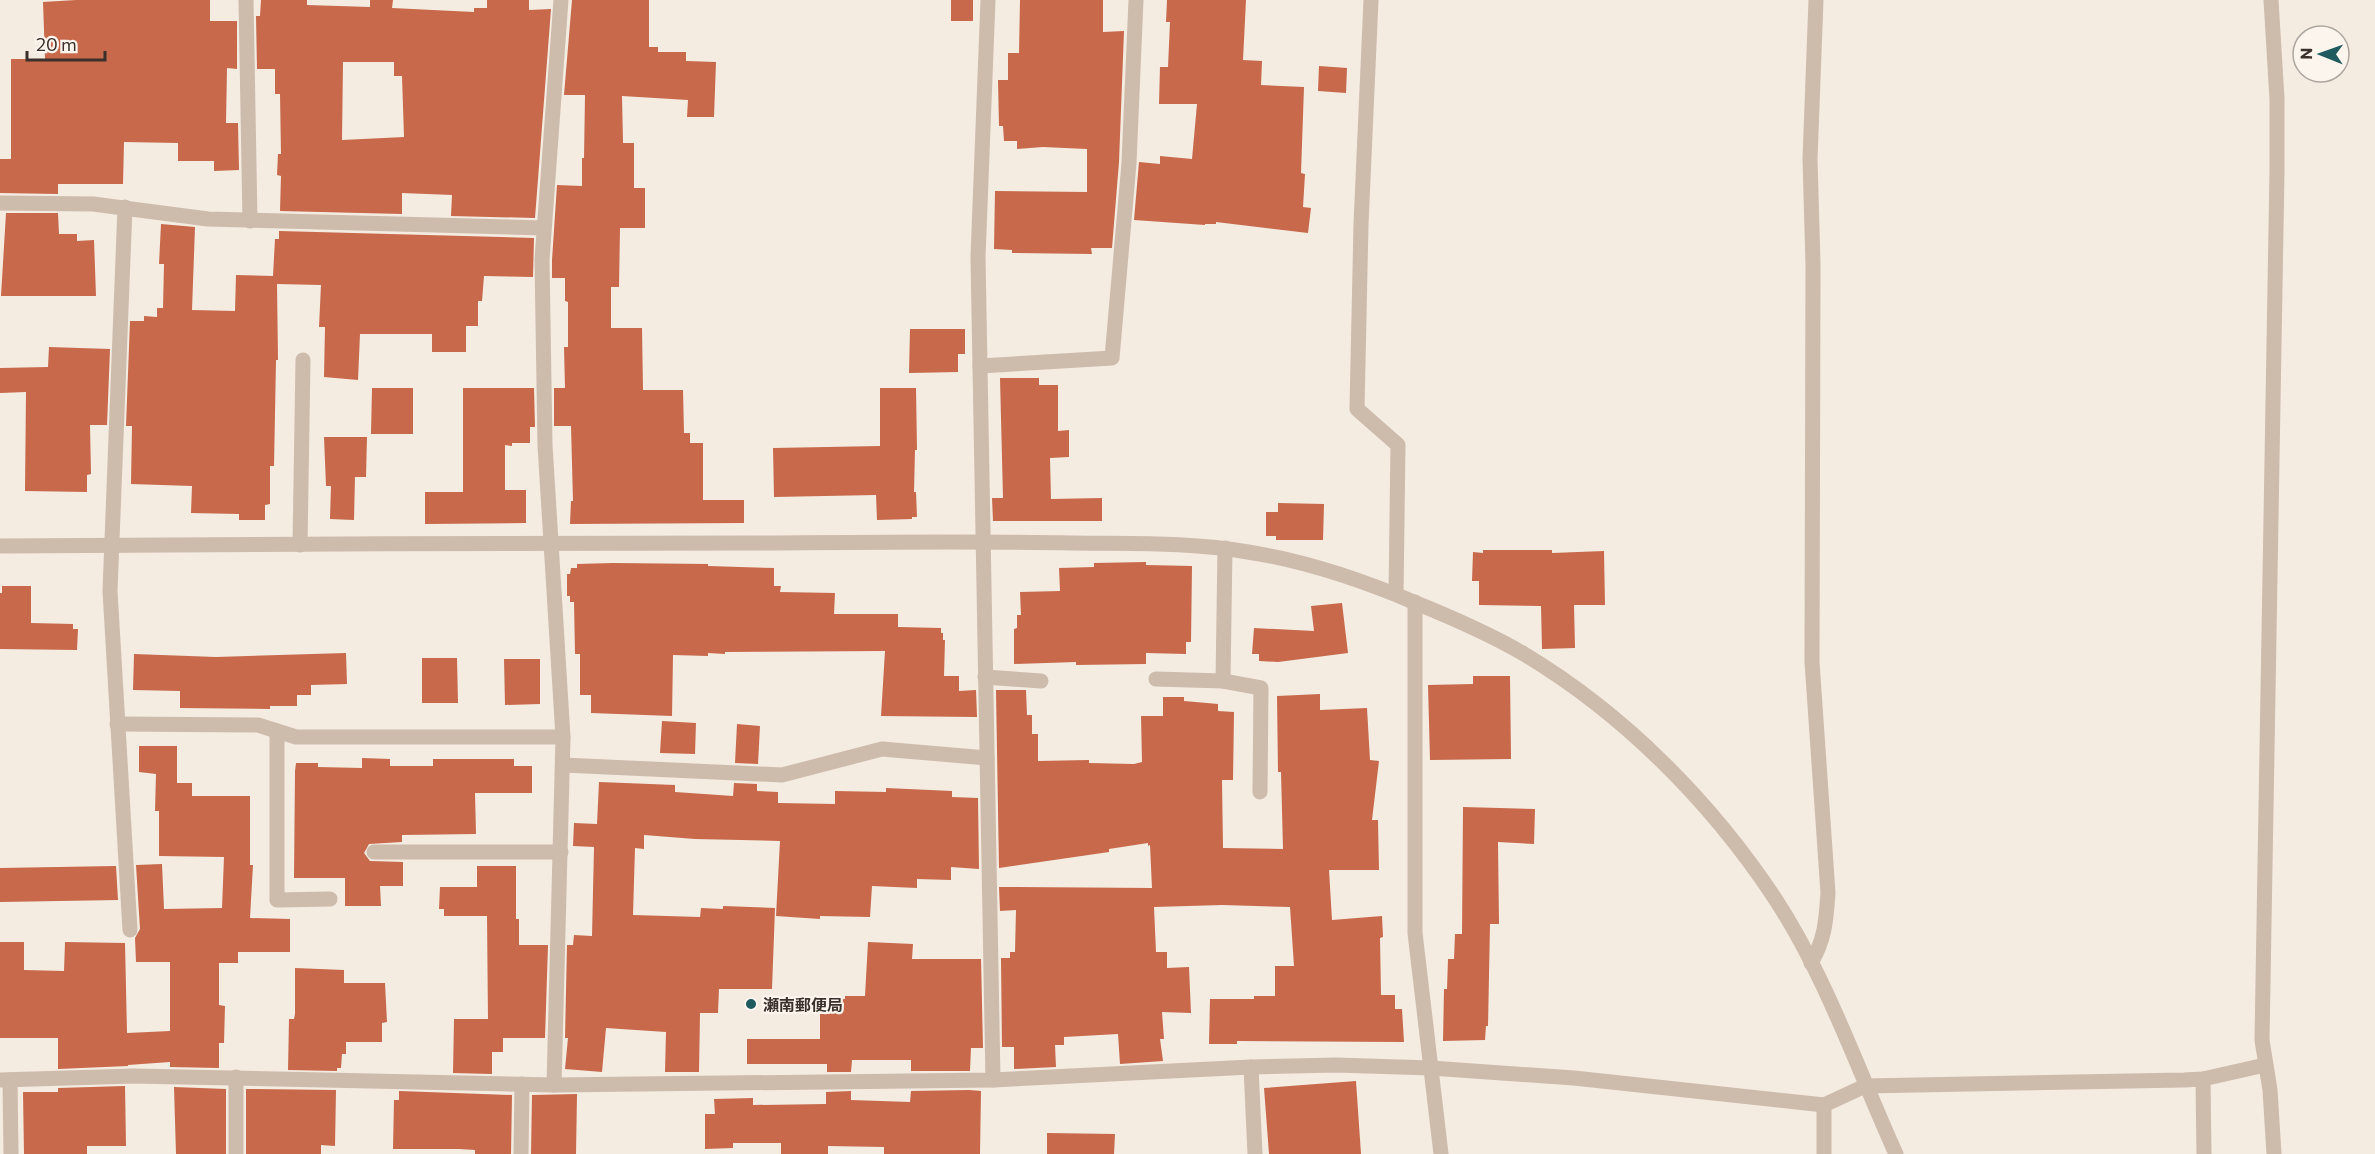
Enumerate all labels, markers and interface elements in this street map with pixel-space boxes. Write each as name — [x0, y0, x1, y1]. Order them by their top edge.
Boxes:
scale bar — [27, 24, 105, 62]
north arrow — [2291, 24, 2351, 84]
text: 20 m — [36, 33, 77, 55]
text: N — [2296, 48, 2315, 60]
place label: 瀬南郵便局 — [763, 995, 843, 1014]
marker: 瀬南郵便局 — [744, 997, 758, 1011]

